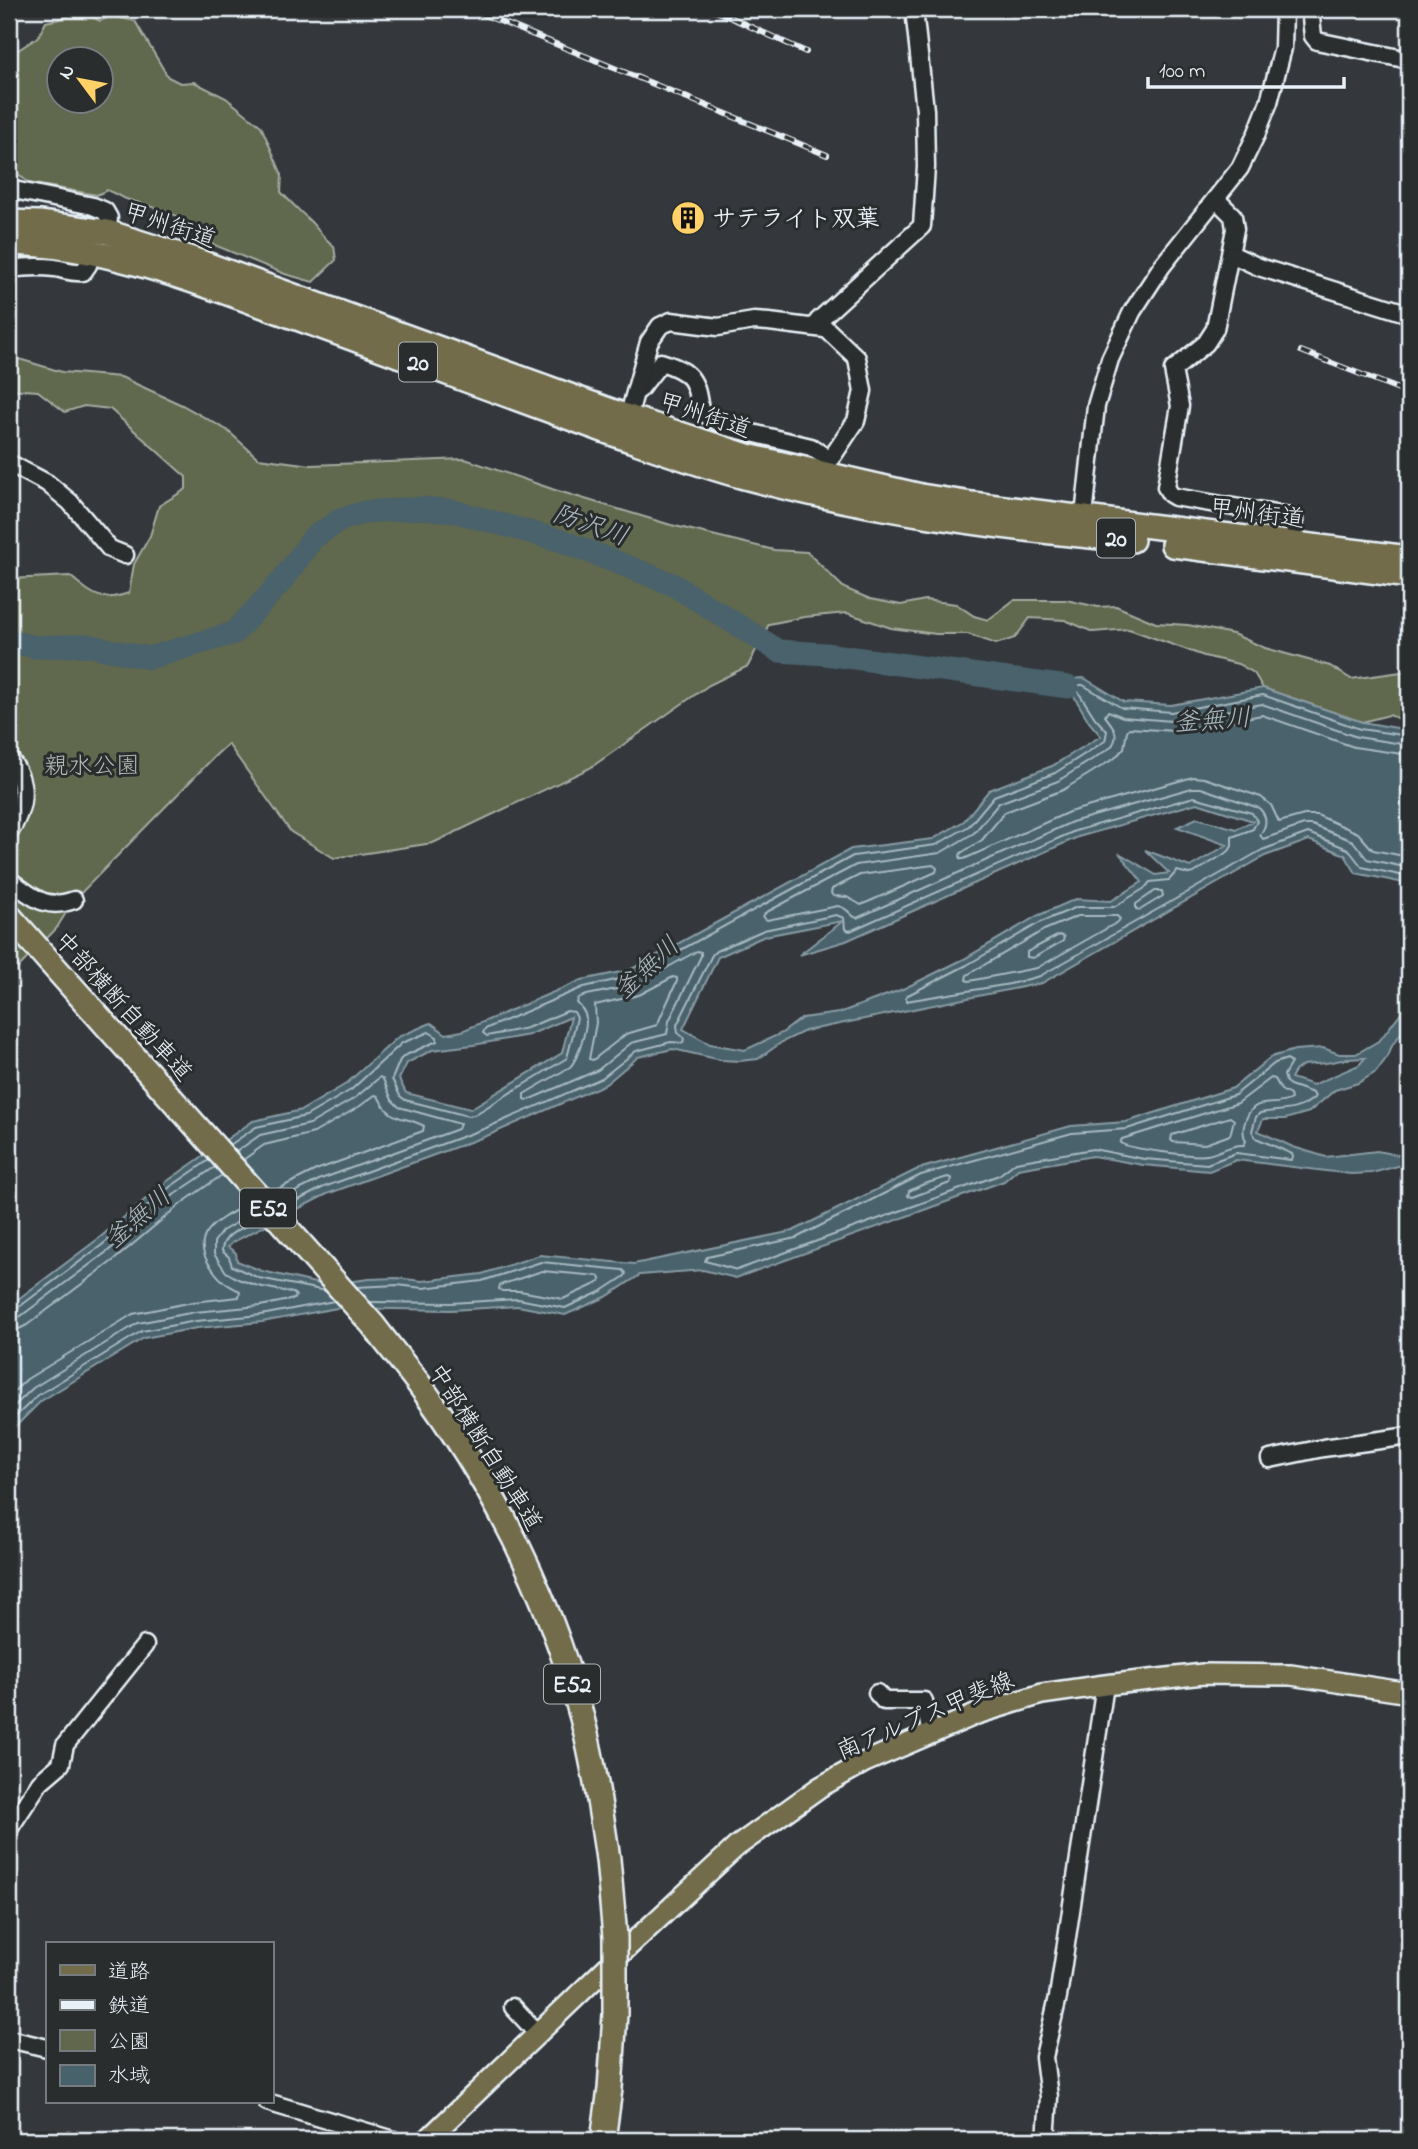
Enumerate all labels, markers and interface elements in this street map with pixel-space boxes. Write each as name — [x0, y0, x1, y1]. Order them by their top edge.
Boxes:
north arrow — [46, 46, 116, 116]
scale bar — [1148, 46, 1344, 90]
text: 100 m — [1159, 57, 1205, 87]
text: N — [53, 60, 83, 85]
street label: 甲州街道 — [118, 196, 220, 259]
building icon: サテライト双葉 — [669, 199, 707, 237]
place label: サテライト双葉 — [712, 203, 880, 238]
road number: 20 — [399, 342, 437, 382]
street label: 甲州街道 — [653, 386, 755, 449]
street label: 甲州街道 — [1207, 492, 1306, 539]
water label: 防沢川 — [547, 496, 633, 558]
road number: 20 — [1097, 518, 1135, 558]
water label: 釜無川 — [1172, 700, 1252, 744]
park label: 親水公園 — [44, 750, 140, 785]
street label: 中部横断自動車道 — [45, 925, 199, 1091]
water label: 釜無川 — [607, 929, 690, 1010]
water label: 釜無川 — [97, 1179, 181, 1259]
road number: E52 — [240, 1189, 296, 1228]
street label: 中部横断自動車道 — [418, 1358, 550, 1539]
street label: 南アルプス甲斐線 — [832, 1664, 1020, 1770]
road number: E52 — [544, 1665, 600, 1704]
legend — [46, 1942, 273, 2104]
text: 道路 — [108, 1958, 150, 1988]
text: 鉄道 — [108, 1992, 150, 2022]
text: 公園 — [108, 2028, 150, 2058]
text: 水域 — [108, 2062, 150, 2092]

